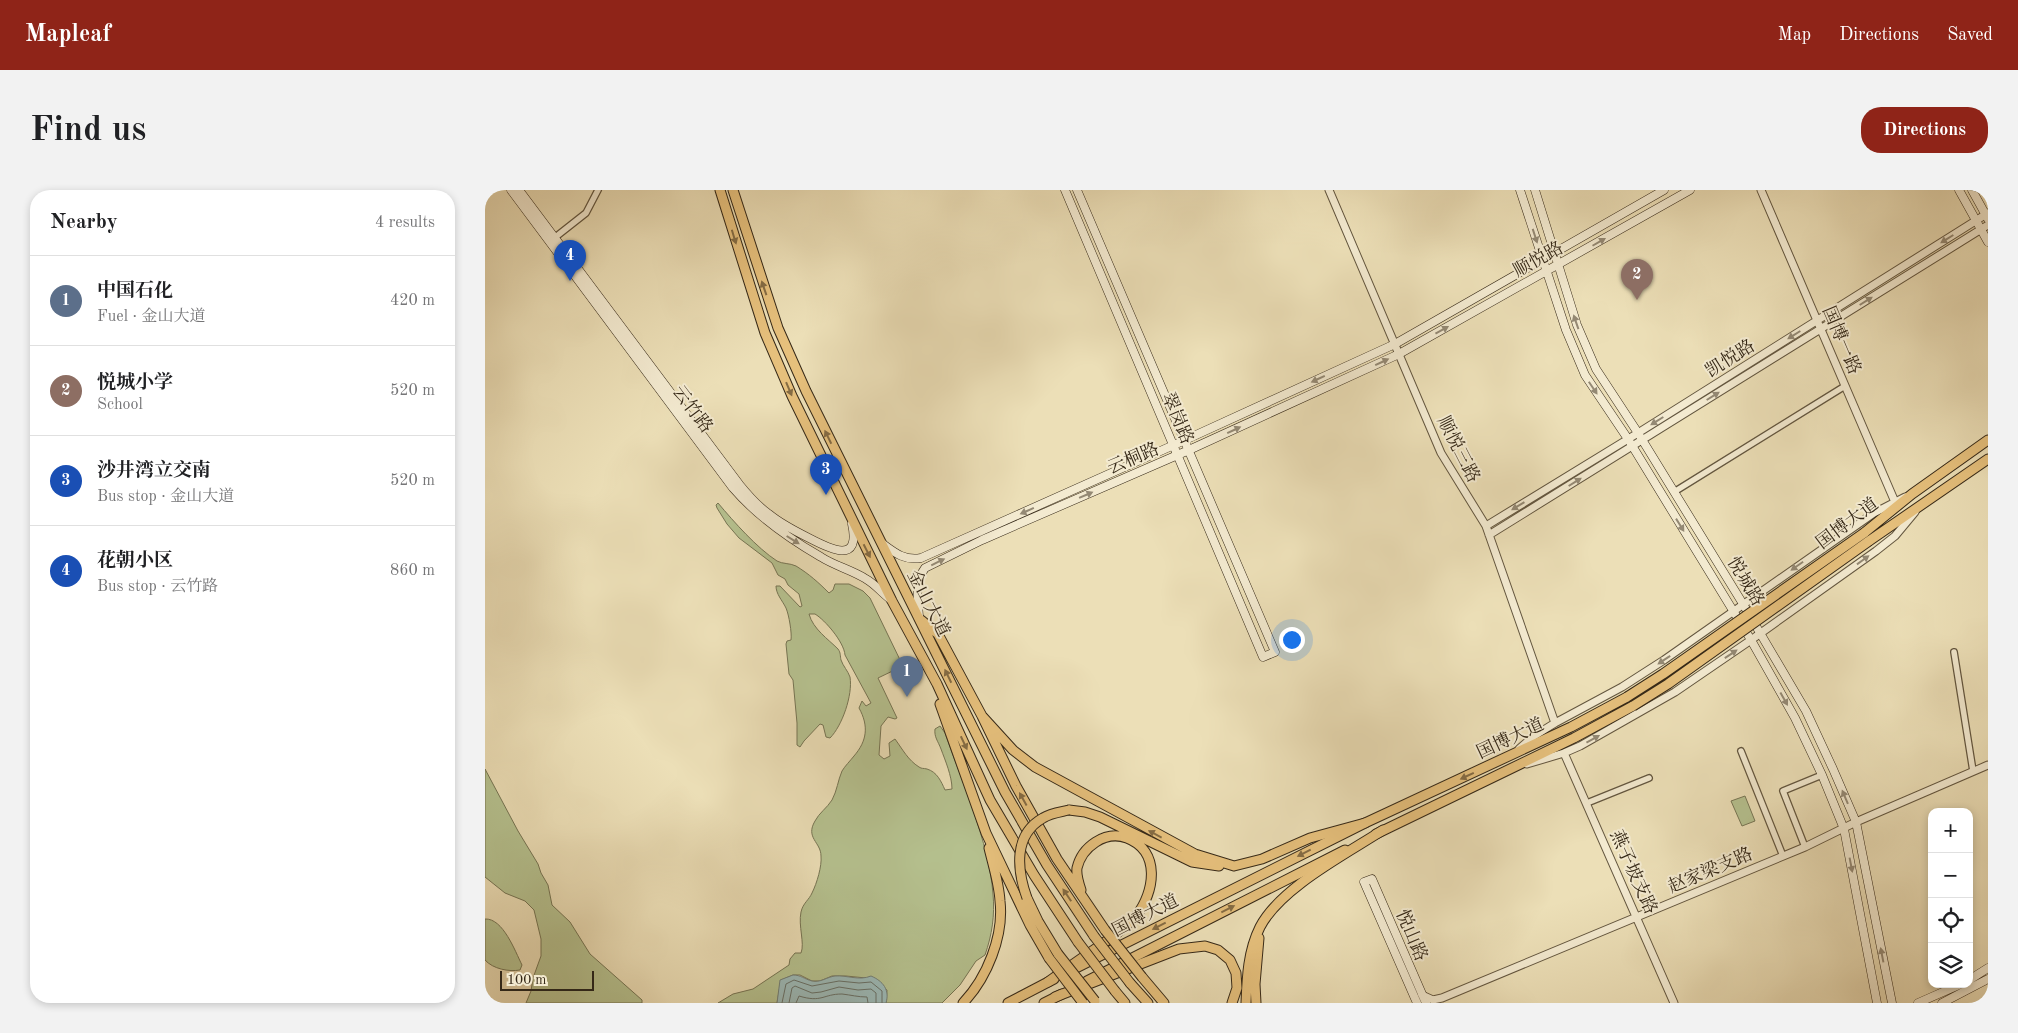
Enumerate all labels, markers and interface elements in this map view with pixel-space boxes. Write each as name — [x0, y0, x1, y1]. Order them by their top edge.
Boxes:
text: Mapleaf — [25, 23, 111, 47]
text: Map — [1778, 26, 1811, 44]
text: Directions — [1839, 26, 1919, 44]
text: Saved — [1947, 26, 1993, 44]
button: Directions — [1861, 107, 1988, 153]
text: Find us — [30, 113, 146, 148]
text: Nearby — [50, 212, 118, 233]
text: 4 results — [375, 215, 435, 231]
one-way arrow — [730, 229, 738, 244]
one-way arrow — [1532, 229, 1540, 244]
one-way arrow — [1940, 234, 1953, 243]
street label: 顺悦路 — [1510, 237, 1566, 281]
one-way arrow — [1591, 238, 1606, 246]
pin: 4 — [554, 240, 586, 281]
pin: 2 — [1621, 259, 1653, 300]
one-way arrow — [760, 280, 767, 295]
text: 中国石化 — [97, 282, 173, 301]
text: 1 — [61, 293, 71, 309]
text: 420 m — [390, 293, 435, 309]
one-way arrow — [1860, 296, 1873, 306]
street label: 国博一路 — [1819, 303, 1865, 377]
text: Fuel · 金山大道 — [97, 309, 205, 325]
one-way arrow — [1572, 314, 1579, 329]
one-way arrow — [1434, 326, 1449, 334]
one-way arrow — [1788, 330, 1801, 340]
street label: 凯悦路 — [1702, 335, 1758, 381]
one-way arrow — [1375, 358, 1389, 366]
text: 悦城小学 — [97, 374, 173, 393]
one-way arrow — [1311, 375, 1326, 383]
street label: 云竹路 — [669, 381, 717, 437]
one-way arrow — [1588, 381, 1598, 394]
one-way arrow — [785, 382, 793, 396]
text: 2 — [61, 383, 71, 399]
text: 520 m — [390, 383, 435, 399]
street label: 翠岗路 — [1158, 389, 1198, 447]
one-way arrow — [1707, 391, 1720, 401]
text: School — [97, 397, 143, 413]
street label: 顺悦三路 — [1434, 412, 1484, 486]
one-way arrow — [1650, 417, 1663, 426]
one-way arrow — [1227, 425, 1241, 433]
one-way arrow — [824, 430, 832, 444]
street label: 云桐路 — [1104, 438, 1162, 478]
pin: 3 — [810, 454, 842, 495]
text: 沙井湾立交南 — [97, 462, 211, 481]
text: 3 — [61, 473, 71, 489]
text: 520 m — [390, 473, 435, 489]
one-way arrow — [1569, 477, 1582, 486]
text: Bus stop · 金山大道 — [97, 489, 234, 505]
one-way arrow — [1079, 490, 1093, 498]
street label: 国博大道 — [1812, 493, 1882, 553]
one-way arrow — [1512, 502, 1525, 511]
one-way arrow — [1020, 507, 1034, 515]
one-way arrow — [1676, 518, 1685, 531]
one-way arrow — [787, 535, 800, 544]
one-way arrow — [863, 544, 871, 559]
text: 花朝小区 — [97, 552, 173, 571]
street label: 悦城路 — [1724, 553, 1768, 609]
one-way arrow — [1857, 555, 1870, 565]
one-way arrow — [931, 558, 945, 566]
one-way arrow — [1790, 561, 1804, 571]
text: 4 — [61, 563, 71, 579]
text: 860 m — [390, 563, 435, 579]
street label: 金山大道 — [904, 566, 954, 640]
text: Bus stop · 云竹路 — [97, 579, 218, 595]
your location — [1279, 627, 1305, 653]
one-way arrow — [1724, 649, 1738, 659]
one-way arrow — [1657, 655, 1671, 665]
pin: 1 — [891, 656, 923, 697]
one-way arrow — [944, 669, 952, 683]
one-way arrow — [1780, 691, 1788, 706]
street label: 国博大道 — [1473, 714, 1547, 762]
one-way arrow — [1585, 735, 1600, 743]
one-way arrow — [960, 736, 968, 750]
one-way arrow — [1460, 772, 1474, 780]
one-way arrow — [1841, 790, 1848, 805]
one-way arrow — [1019, 792, 1027, 807]
map controls — [1928, 808, 1973, 988]
button: + — [1928, 808, 1973, 853]
street label: 燕子坡支路 — [1607, 827, 1661, 917]
one-way arrow — [1148, 830, 1163, 838]
street label: 赵家梁支路 — [1665, 843, 1755, 897]
one-way arrow — [1297, 850, 1311, 858]
button: − — [1928, 853, 1973, 898]
one-way arrow — [1847, 857, 1855, 873]
one-way arrow — [1062, 889, 1072, 902]
street label: 国博大道 — [1108, 890, 1182, 940]
button: locate — [1928, 898, 1973, 943]
one-way arrow — [1221, 905, 1235, 913]
street label: 悦山路 — [1392, 906, 1432, 964]
one-way arrow — [1152, 922, 1166, 930]
button: layers — [1928, 943, 1973, 988]
one-way arrow — [1878, 948, 1886, 963]
scale bar — [500, 968, 594, 991]
text: 100 m — [507, 973, 546, 987]

